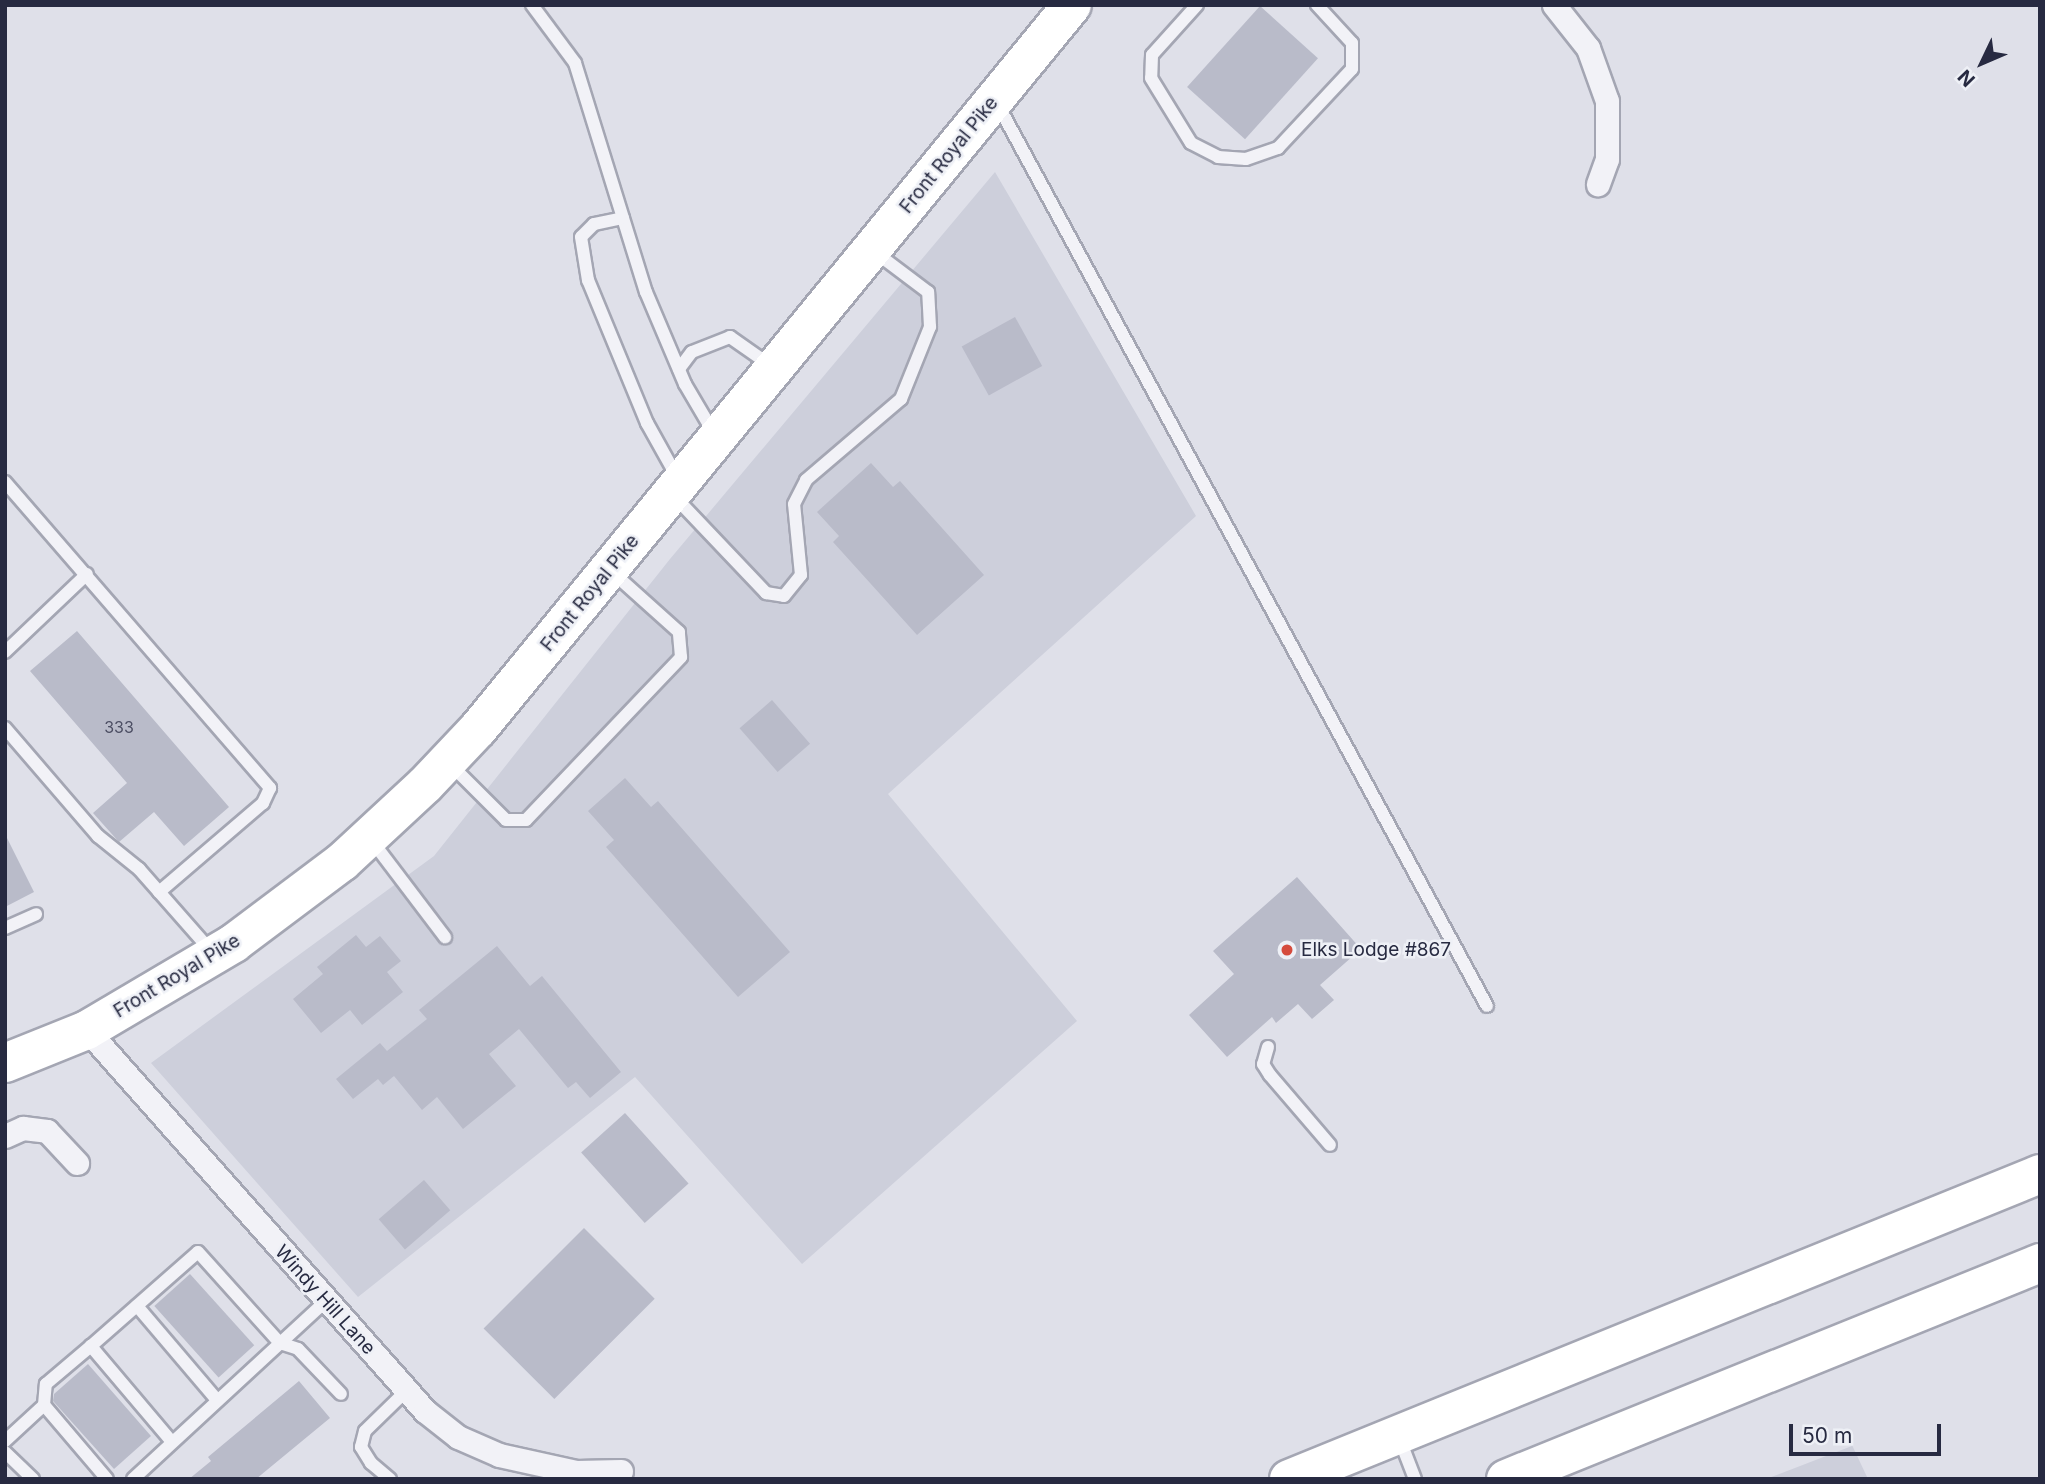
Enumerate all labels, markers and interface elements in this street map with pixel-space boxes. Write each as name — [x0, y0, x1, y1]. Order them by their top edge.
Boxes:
north arrow — [1947, 28, 2017, 98]
text: N — [1953, 65, 1980, 91]
street label: Front Royal Pike — [895, 92, 1003, 218]
street label: Front Royal Pike — [536, 530, 644, 656]
house number: 333 — [104, 717, 134, 737]
street label: Front Royal Pike — [110, 929, 244, 1023]
place label: Elks Lodge #867 — [1301, 939, 1451, 961]
marker: Elks Lodge #867 — [1279, 942, 1295, 958]
street label: Windy Hill Lane — [270, 1241, 380, 1359]
scale bar — [1793, 1410, 1945, 1454]
text: 50 m — [1802, 1423, 1852, 1448]

